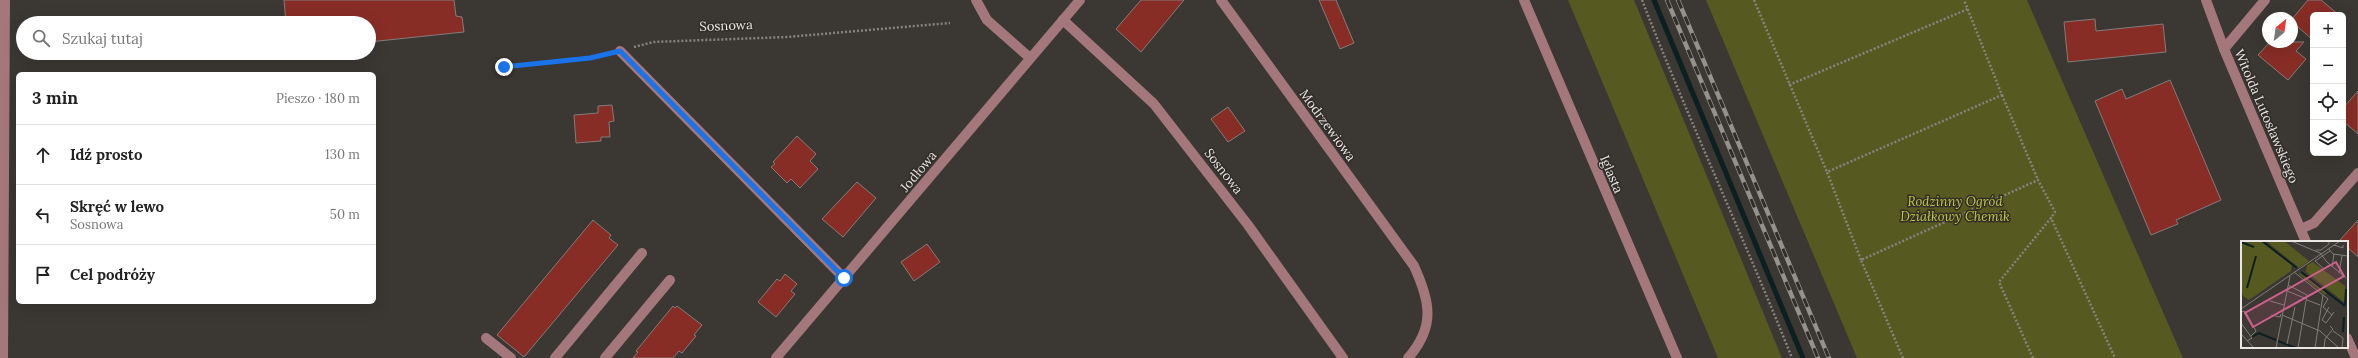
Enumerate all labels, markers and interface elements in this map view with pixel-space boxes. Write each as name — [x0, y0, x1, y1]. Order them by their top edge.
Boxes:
north arrow — [2262, 12, 2298, 48]
map controls — [2310, 12, 2346, 156]
button: + — [2310, 12, 2346, 48]
search box — [16, 16, 376, 60]
street label: Sosnowa — [699, 16, 753, 35]
icon: search — [30, 27, 52, 49]
text: Szukaj tutaj — [62, 29, 143, 48]
street label: Witolda Lutosławskiego — [2231, 47, 2303, 186]
button: − — [2310, 48, 2346, 84]
route end — [495, 58, 513, 76]
button: locate — [2310, 84, 2346, 120]
street label: Modrzewiowa — [1296, 86, 1360, 165]
text: 3 min — [32, 87, 78, 109]
text: Pieszo · 180 m — [276, 90, 360, 107]
button: layers — [2310, 120, 2346, 156]
icon: ahead — [32, 144, 54, 166]
text: Idź prosto — [70, 145, 143, 164]
street label: Sosnowa — [1200, 145, 1247, 198]
text: 130 m — [325, 146, 360, 163]
street label: Jodłowa — [896, 147, 941, 196]
street label: Iglasta — [1596, 153, 1627, 196]
park label: Rodzinny Ogród Działkowy Chemik — [1900, 193, 2010, 225]
text: Skręć w lewo — [70, 197, 164, 216]
icon: left — [32, 204, 54, 226]
text: 50 m — [330, 206, 360, 223]
text: Sosnowa — [70, 216, 123, 233]
inset map — [2241, 241, 2348, 348]
icon: arrive — [32, 264, 54, 286]
text: Cel podróży — [70, 265, 155, 284]
route start — [835, 269, 853, 287]

